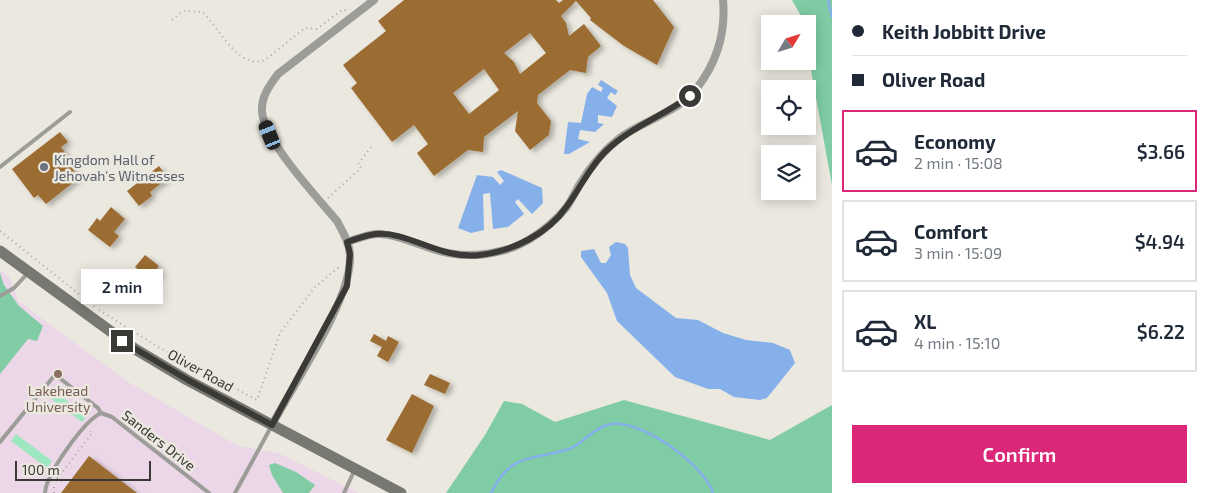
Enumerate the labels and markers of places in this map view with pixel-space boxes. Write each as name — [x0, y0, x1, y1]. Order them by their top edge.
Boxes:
place label: Kingdom Hall of Jehovah's Witnesses — [54, 151, 185, 184]
marker: Kingdom Hall of Jehovah's Witnesses — [38, 161, 50, 173]
marker: Lakehead University — [52, 368, 64, 380]
place label: Lakehead University — [26, 382, 91, 415]

